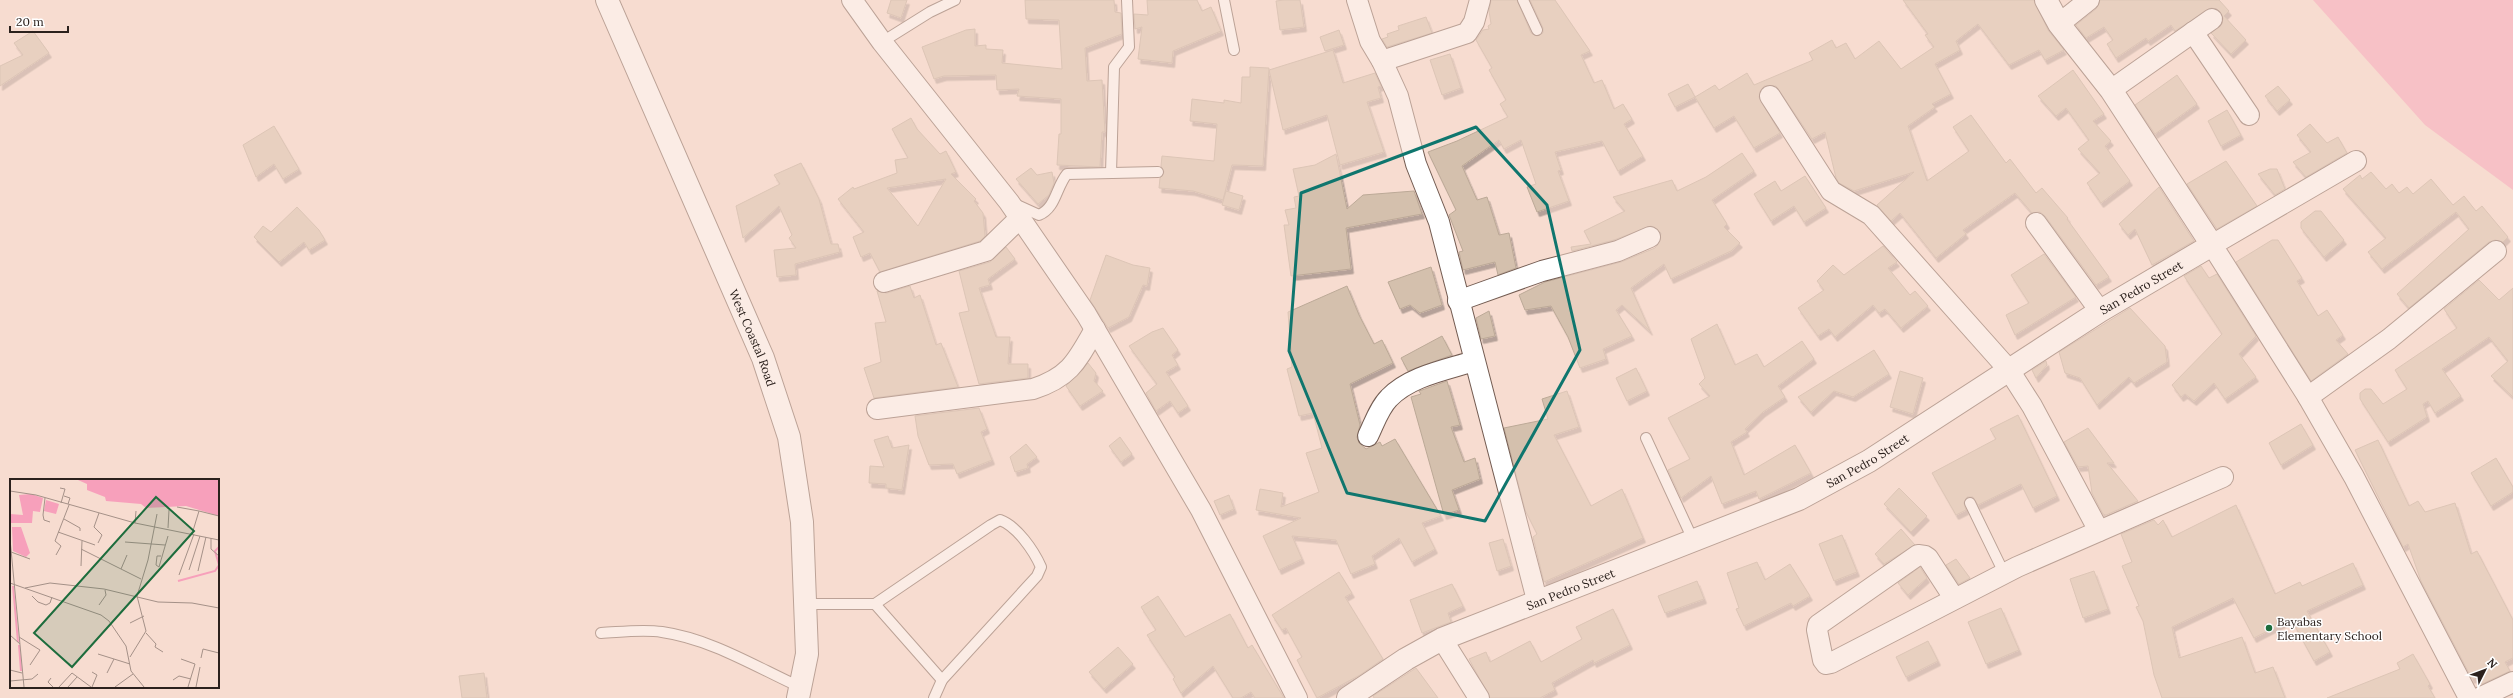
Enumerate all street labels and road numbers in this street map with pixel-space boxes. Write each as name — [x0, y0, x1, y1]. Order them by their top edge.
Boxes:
street label: San Pedro Street — [2097, 257, 2185, 317]
street label: West Coastal Road — [726, 287, 779, 388]
street label: San Pedro Street — [1823, 430, 1912, 491]
street label: San Pedro Street — [1524, 564, 1617, 613]

